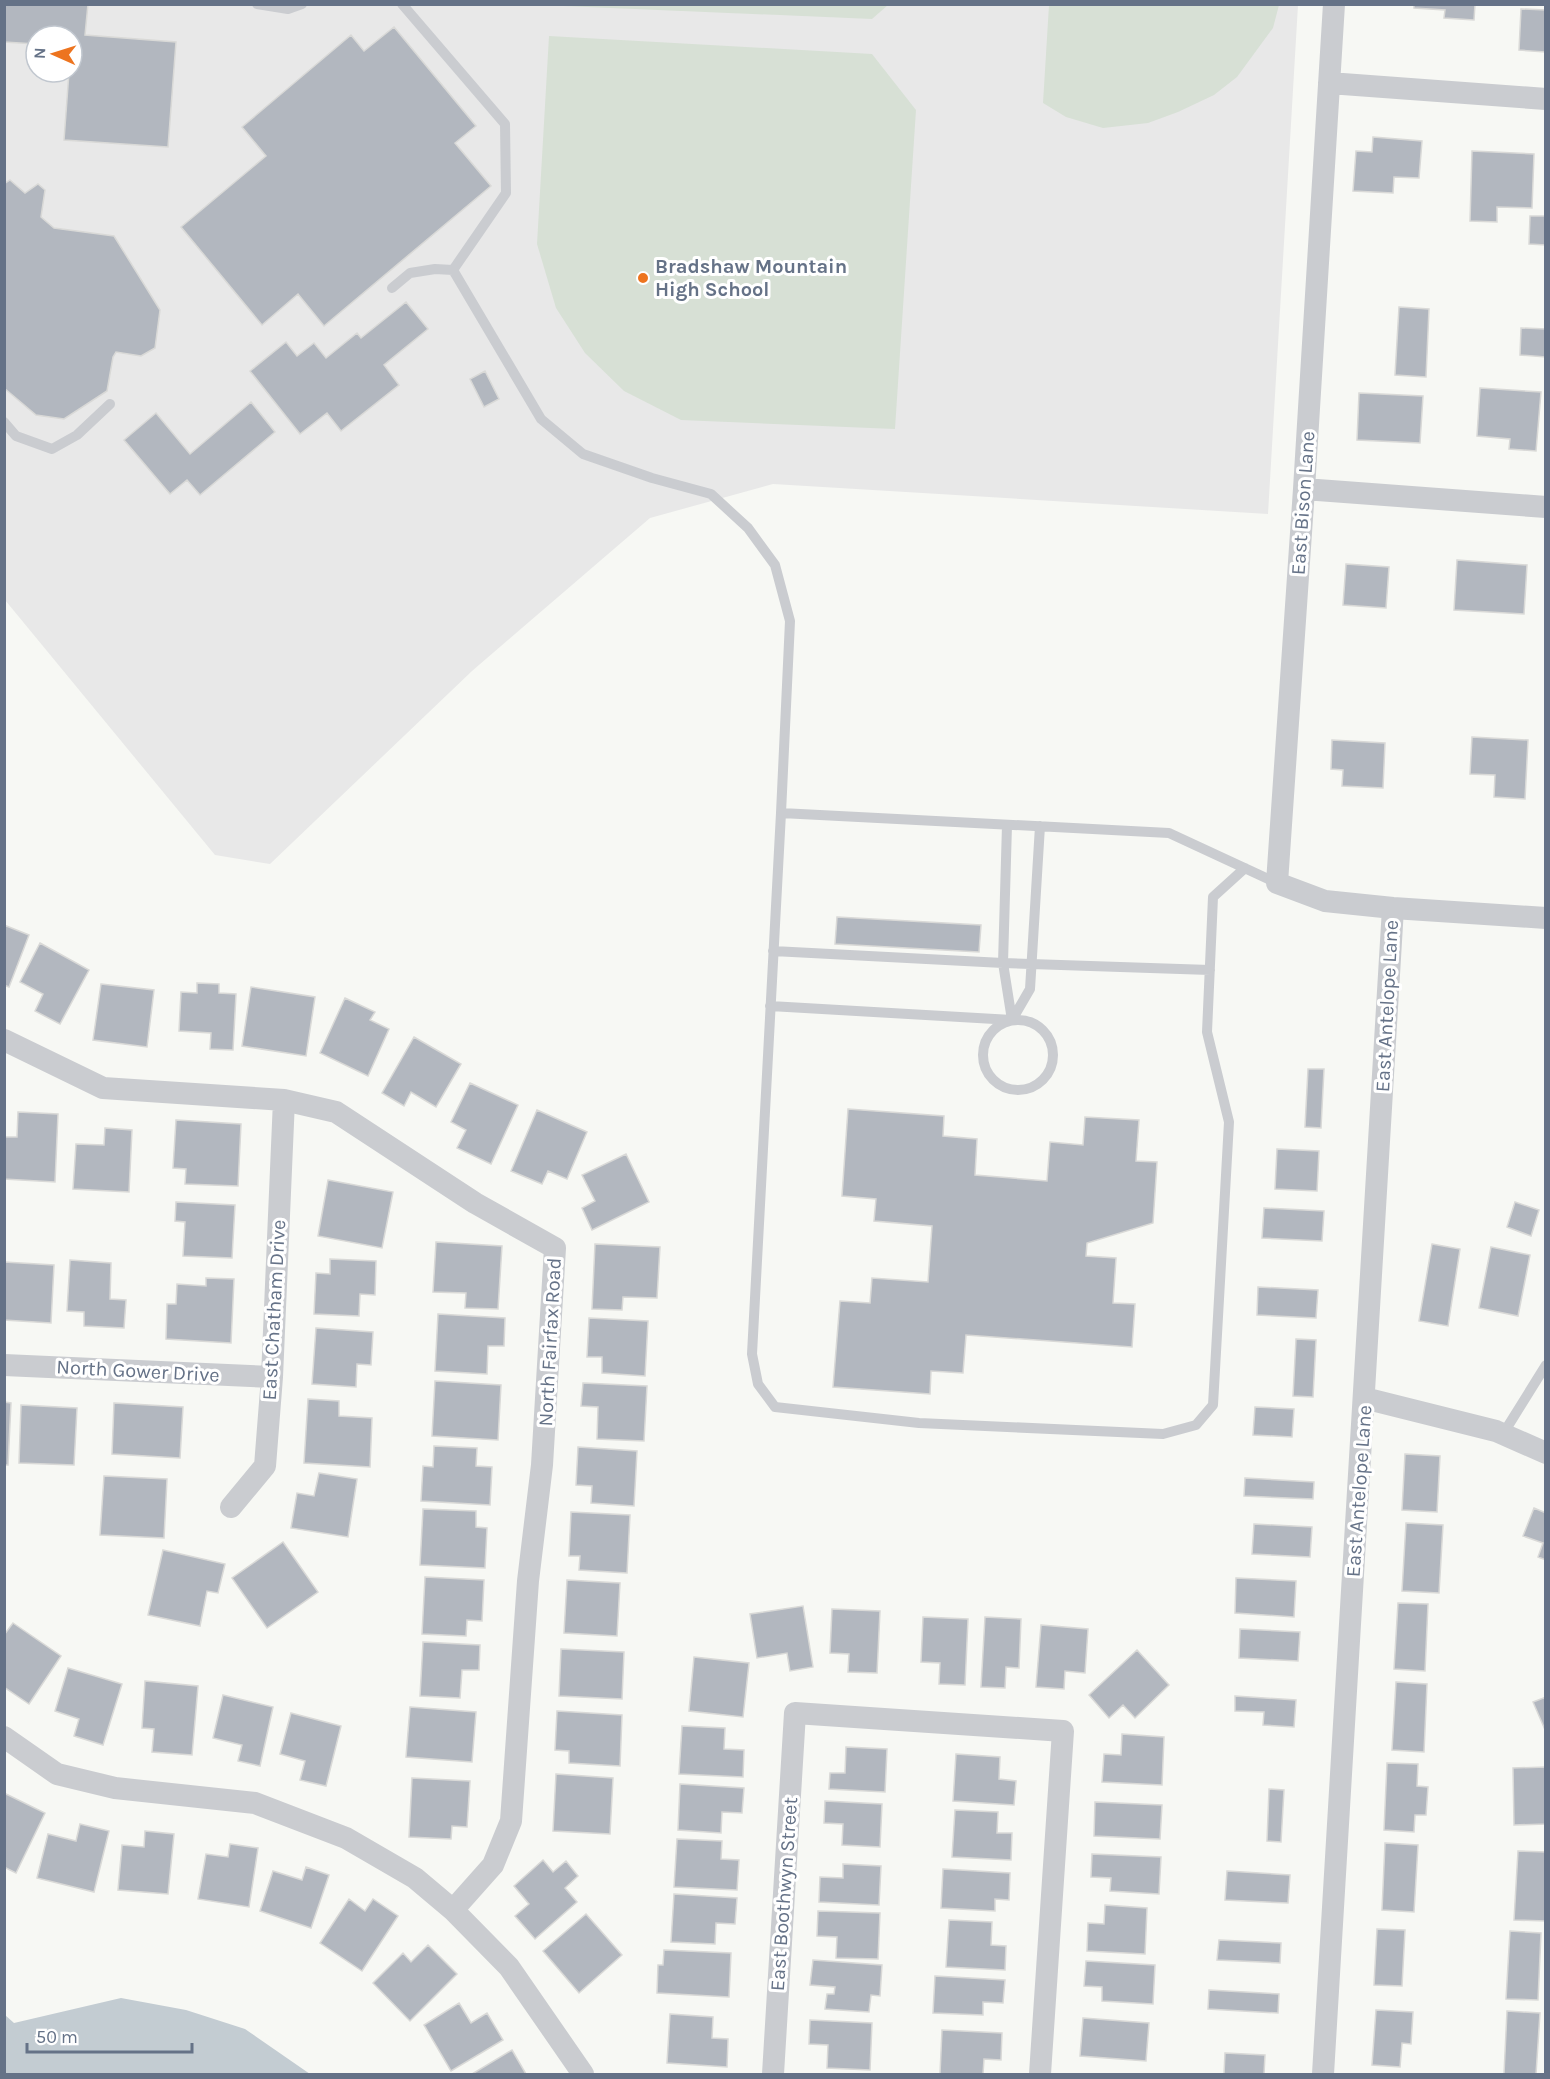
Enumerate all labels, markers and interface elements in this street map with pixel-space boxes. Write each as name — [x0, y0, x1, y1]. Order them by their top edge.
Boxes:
north arrow — [24, 24, 84, 84]
text: N — [30, 47, 49, 59]
place label: Bradshaw Mountain High School — [655, 255, 847, 301]
marker: Bradshaw Mountain High School — [636, 271, 650, 285]
street label: East Bison Lane — [1286, 430, 1320, 576]
street label: East Antelope Lane — [1371, 919, 1403, 1093]
street label: East Chatham Drive — [258, 1219, 290, 1401]
street label: North Fairfax Road — [534, 1257, 566, 1427]
street label: North Gower Drive — [56, 1355, 220, 1387]
street label: East Antelope Lane — [1342, 1404, 1376, 1578]
street label: East Boothwyn Street — [766, 1796, 802, 1992]
scale bar — [27, 2016, 192, 2054]
text: 50 m — [36, 2026, 78, 2048]

